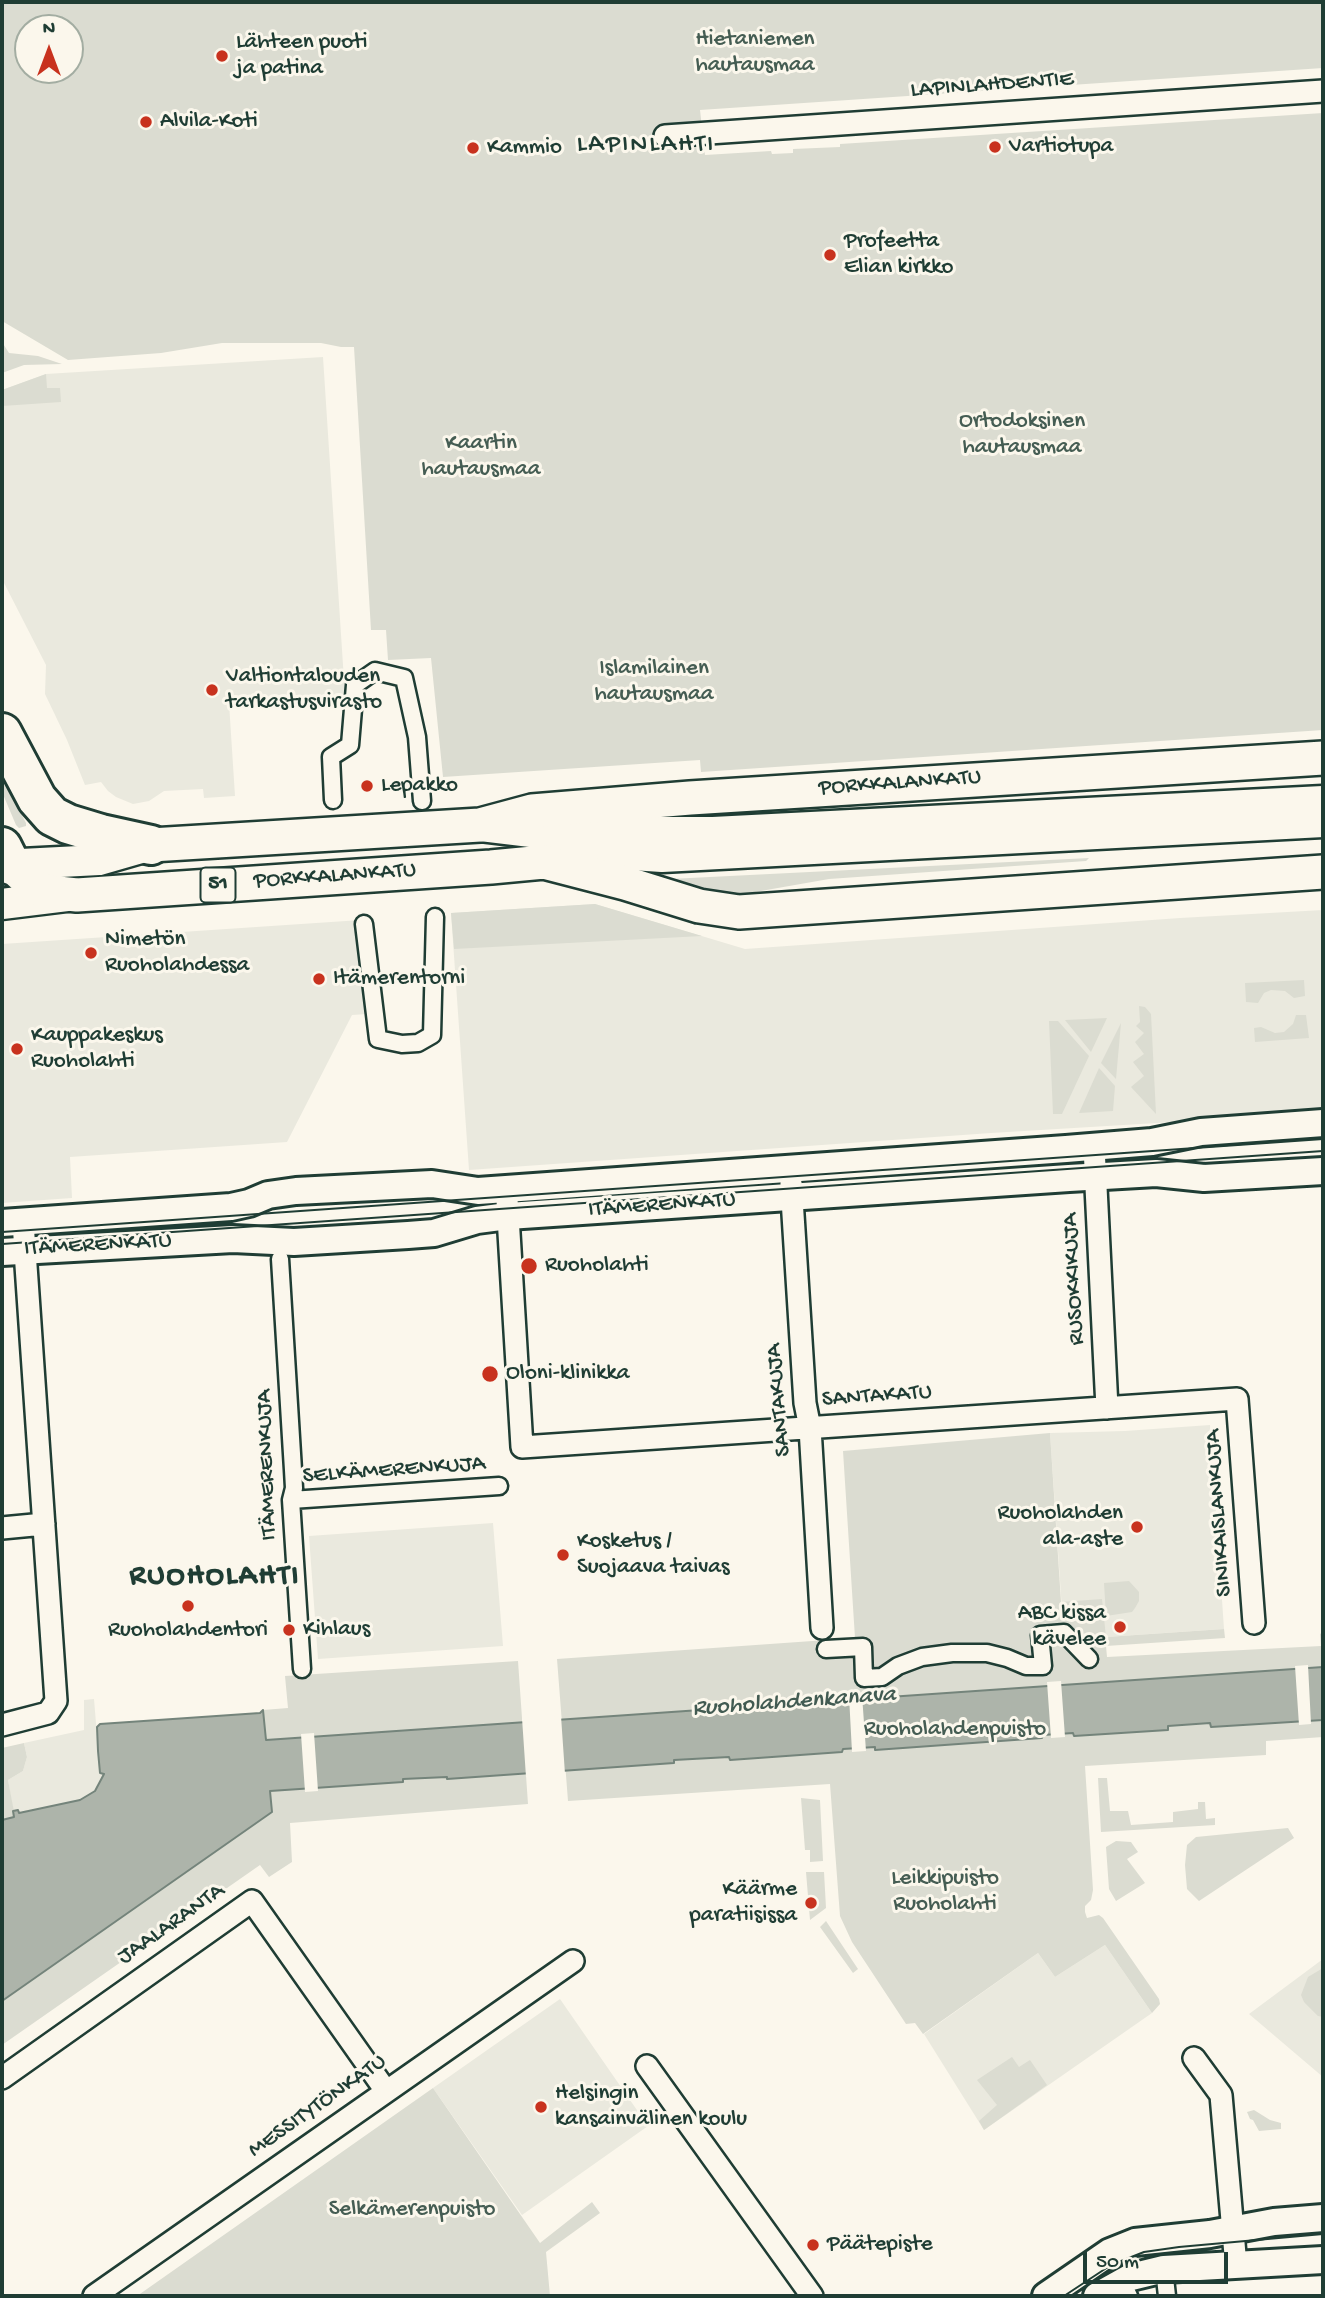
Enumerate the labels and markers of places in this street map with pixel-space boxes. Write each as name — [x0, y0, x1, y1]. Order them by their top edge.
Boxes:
place label: Lähteen puoti ja patina — [236, 29, 367, 83]
marker: Lähteen puoti ja patina — [214, 48, 230, 64]
place label: Alvila-Koti — [160, 108, 258, 136]
marker: Alvila-Koti — [138, 114, 154, 130]
place label: Vartiotupa — [1009, 133, 1113, 161]
place label: Kammio — [487, 134, 562, 162]
marker: Vartiotupa — [987, 139, 1003, 155]
marker: Kammio — [465, 140, 481, 156]
place label: Profeetta Elian kirkko — [844, 228, 953, 282]
marker: Profeetta Elian kirkko — [822, 247, 838, 263]
place label: Valtiontalouden tarkastusvirasto — [226, 663, 382, 717]
marker: Valtiontalouden tarkastusvirasto — [204, 682, 220, 698]
place label: Lepakko — [381, 772, 458, 800]
marker: Lepakko — [359, 778, 375, 794]
place label: Nimetön Ruoholahdessa — [105, 926, 249, 980]
marker: Nimetön Ruoholahdessa — [83, 945, 99, 961]
place label: Itämerentorni — [333, 965, 465, 993]
marker: Itämerentorni — [311, 971, 327, 987]
place label: Kauppakeskus Ruoholahti — [31, 1022, 163, 1076]
marker: Kauppakeskus Ruoholahti — [9, 1041, 25, 1057]
place label: Ruoholahti — [545, 1252, 649, 1280]
marker: Ruoholahti — [519, 1256, 539, 1276]
place label: Oloni-klinikka — [506, 1360, 629, 1388]
marker: Oloni-klinikka — [480, 1364, 500, 1384]
place label: Ruoholahden ala-aste — [997, 1500, 1123, 1554]
marker: Ruoholahden ala-aste — [1129, 1519, 1145, 1535]
place label: Kosketus / Suojaava taivas — [577, 1528, 730, 1582]
marker: Kosketus / Suojaava taivas — [555, 1547, 571, 1563]
marker: Ruoholahdentori — [180, 1598, 196, 1614]
place label: ABC kissa kävelee — [1018, 1600, 1106, 1654]
place label: Kihlaus — [303, 1616, 370, 1644]
place label: Ruoholahdentori — [108, 1617, 268, 1645]
marker: ABC kissa kävelee — [1112, 1619, 1128, 1635]
marker: Kihlaus — [281, 1622, 297, 1638]
place label: Käärme paratiisissa — [689, 1876, 797, 1930]
marker: Käärme paratiisissa — [803, 1895, 819, 1911]
place label: Helsingin kansainvälinen koulu — [555, 2080, 747, 2134]
marker: Helsingin kansainvälinen koulu — [533, 2099, 549, 2115]
place label: Päätepiste — [827, 2231, 933, 2259]
marker: Päätepiste — [805, 2237, 821, 2253]

